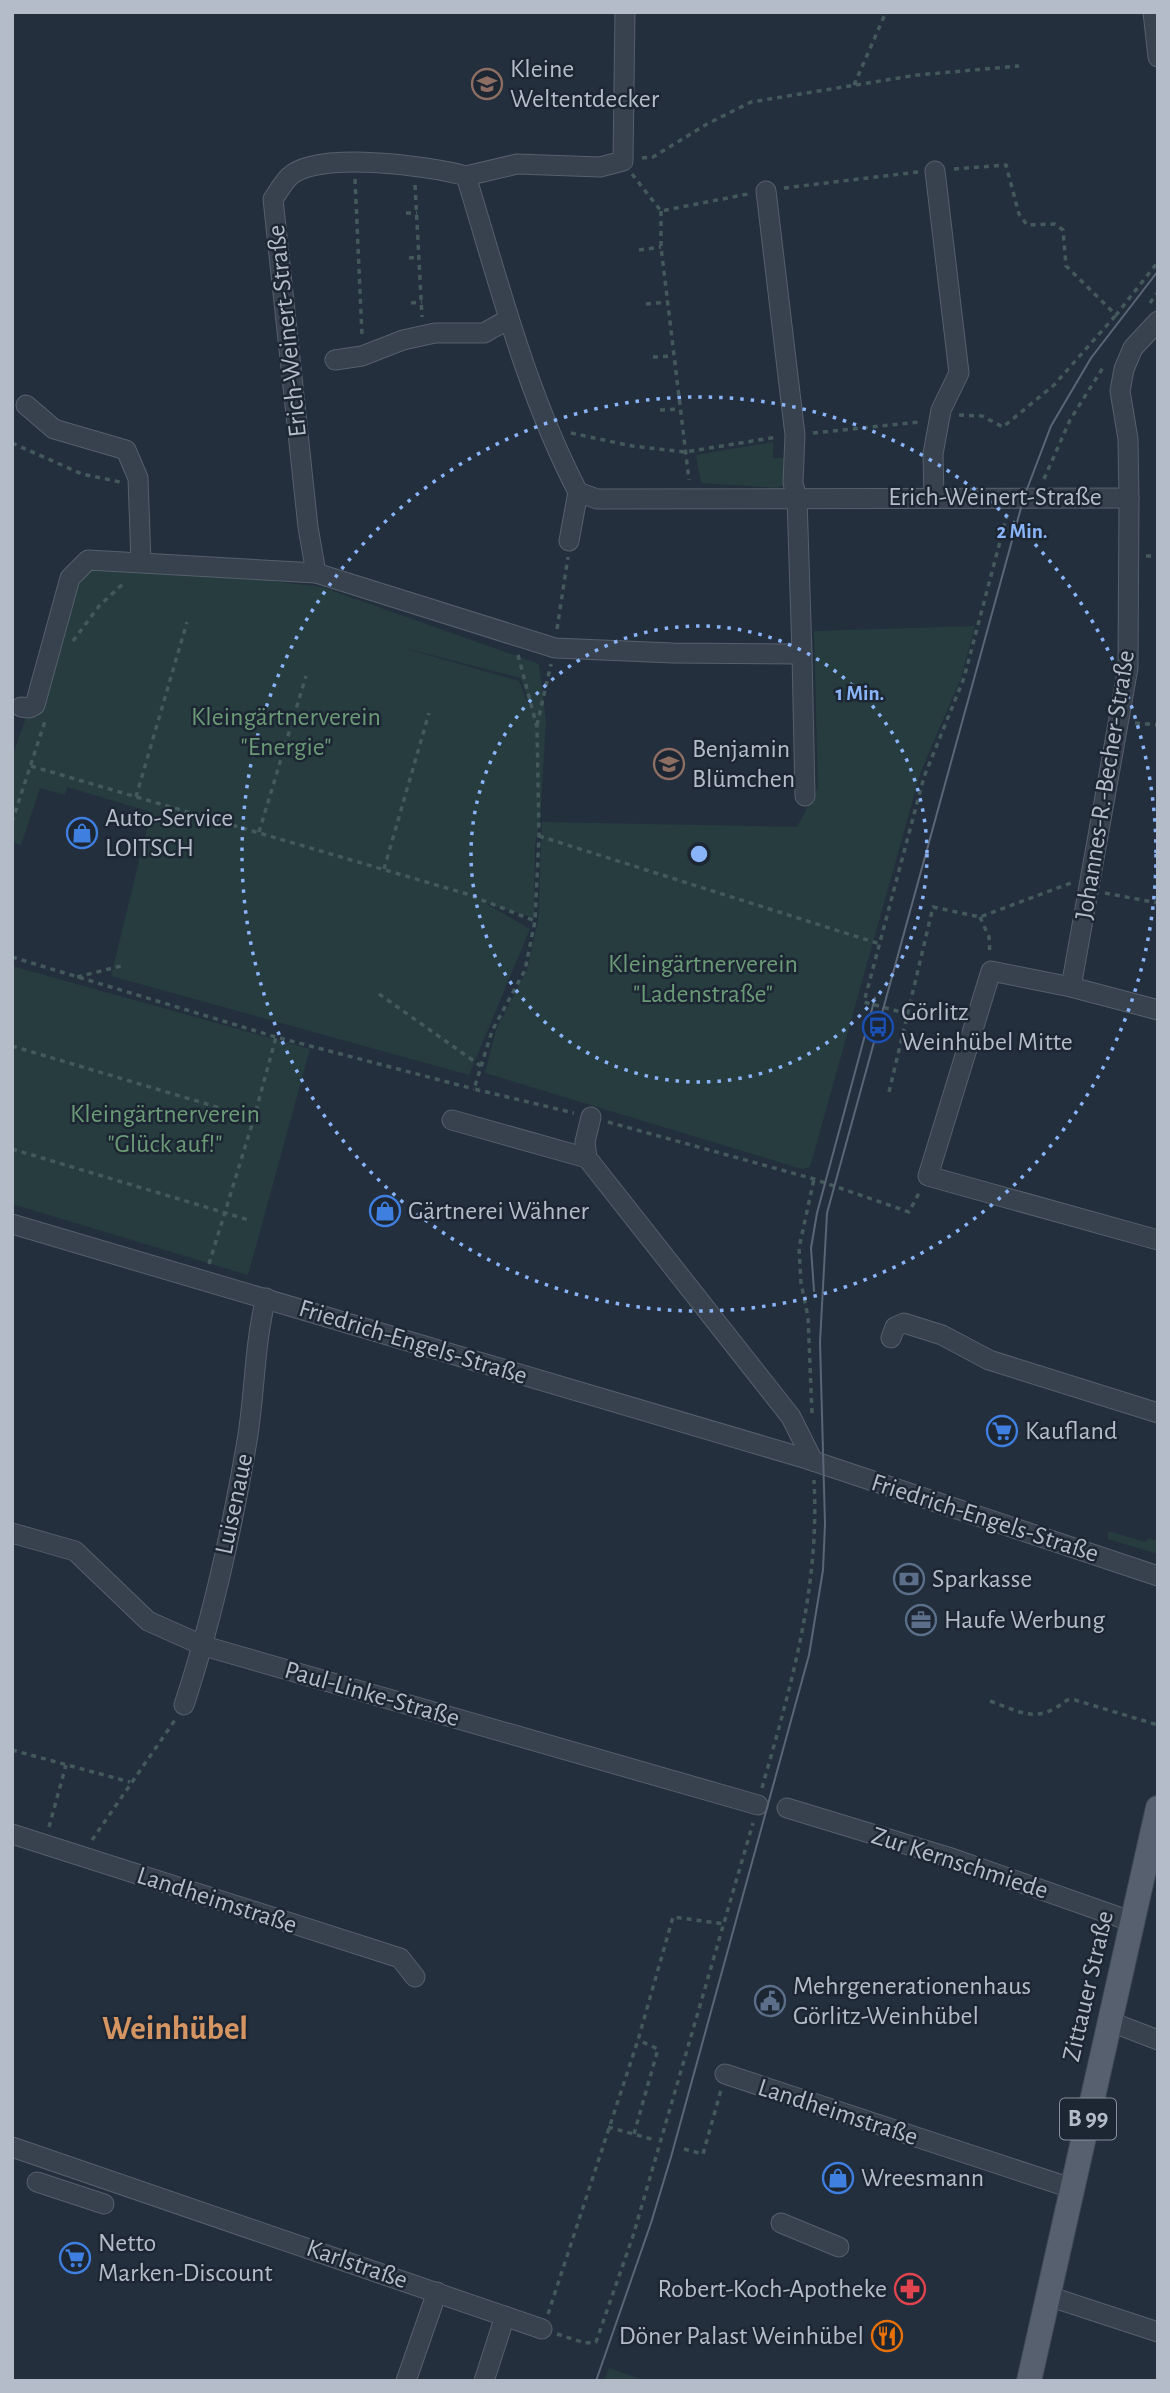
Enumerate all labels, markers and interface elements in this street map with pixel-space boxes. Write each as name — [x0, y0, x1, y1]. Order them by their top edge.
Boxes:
place label: Kleine Weltentdecker — [510, 56, 660, 112]
school or university icon: Kleine Weltentdecker — [470, 67, 504, 101]
street label: Erich-Weinert-Straße — [263, 223, 311, 439]
street label: Erich-Weinert-Straße — [888, 484, 1102, 510]
text: 2 Min. — [996, 521, 1048, 542]
street label: Johannes-R.-Becher-Straße — [1071, 648, 1139, 922]
text: 1 Min. — [836, 683, 884, 704]
park label: Kleingärtnerverein "Energie" — [191, 704, 381, 760]
place label: Benjamin Blümchen — [692, 736, 795, 792]
school or university icon: Benjamin Blümchen — [652, 747, 686, 781]
place label: Auto-Service LOITSCH — [105, 805, 233, 861]
shop icon: Auto-Service LOITSCH — [65, 816, 99, 850]
centre of rings — [687, 842, 711, 866]
park label: Kleingärtnerverein "Ladenstraße" — [608, 951, 798, 1007]
place label: Görlitz Weinhübel Mitte — [901, 999, 1073, 1055]
bus stop icon: Görlitz Weinhübel Mitte — [861, 1010, 895, 1044]
park label: Kleingärtnerverein "Glück auf!" — [70, 1101, 260, 1157]
shop icon: Gärtnerei Wähner — [368, 1194, 402, 1228]
place label: Gärtnerei Wähner — [408, 1198, 590, 1224]
street label: Friedrich-Engels-Straße — [296, 1295, 530, 1389]
supermarket icon: Kaufland — [985, 1414, 1019, 1448]
place label: Kaufland — [1025, 1418, 1117, 1444]
street label: Luisenaue — [211, 1451, 257, 1557]
street label: Friedrich-Engels-Straße — [868, 1469, 1102, 1567]
bank icon: Sparkasse — [892, 1562, 926, 1596]
place label: Sparkasse — [932, 1566, 1032, 1592]
office icon: Haufe Werbung — [904, 1603, 938, 1637]
place label: Haufe Werbung — [944, 1607, 1105, 1633]
street label: Paul-Linke-Straße — [282, 1657, 462, 1731]
street label: Zur Kernschmiede — [869, 1822, 1051, 1904]
street label: Landheimstraße — [134, 1862, 300, 1938]
street label: Zittauer Straße — [1058, 1908, 1118, 2064]
place label: Mehrgenerationenhaus Görlitz-Weinhübel — [793, 1973, 1031, 2029]
public building icon: Mehrgenerationenhaus Görlitz-Weinhübel — [753, 1984, 787, 2018]
district label: Weinhübel — [102, 2013, 248, 2046]
street label: Landheimstraße — [755, 2074, 921, 2150]
road number: B 99 — [1060, 2098, 1116, 2140]
shop icon: Wreesmann — [821, 2161, 855, 2195]
place label: Wreesmann — [861, 2165, 984, 2191]
place label: Netto Marken-Discount — [98, 2230, 273, 2286]
street label: Karlstraße — [303, 2235, 411, 2293]
supermarket icon: Netto Marken-Discount — [58, 2241, 92, 2275]
pharmacy icon: Robert-Koch-Apotheke — [893, 2272, 927, 2306]
place label: Robert-Koch-Apotheke — [658, 2276, 887, 2302]
restaurant icon: Döner Palast Weinhübel — [870, 2319, 904, 2353]
place label: Döner Palast Weinhübel — [619, 2323, 864, 2349]

